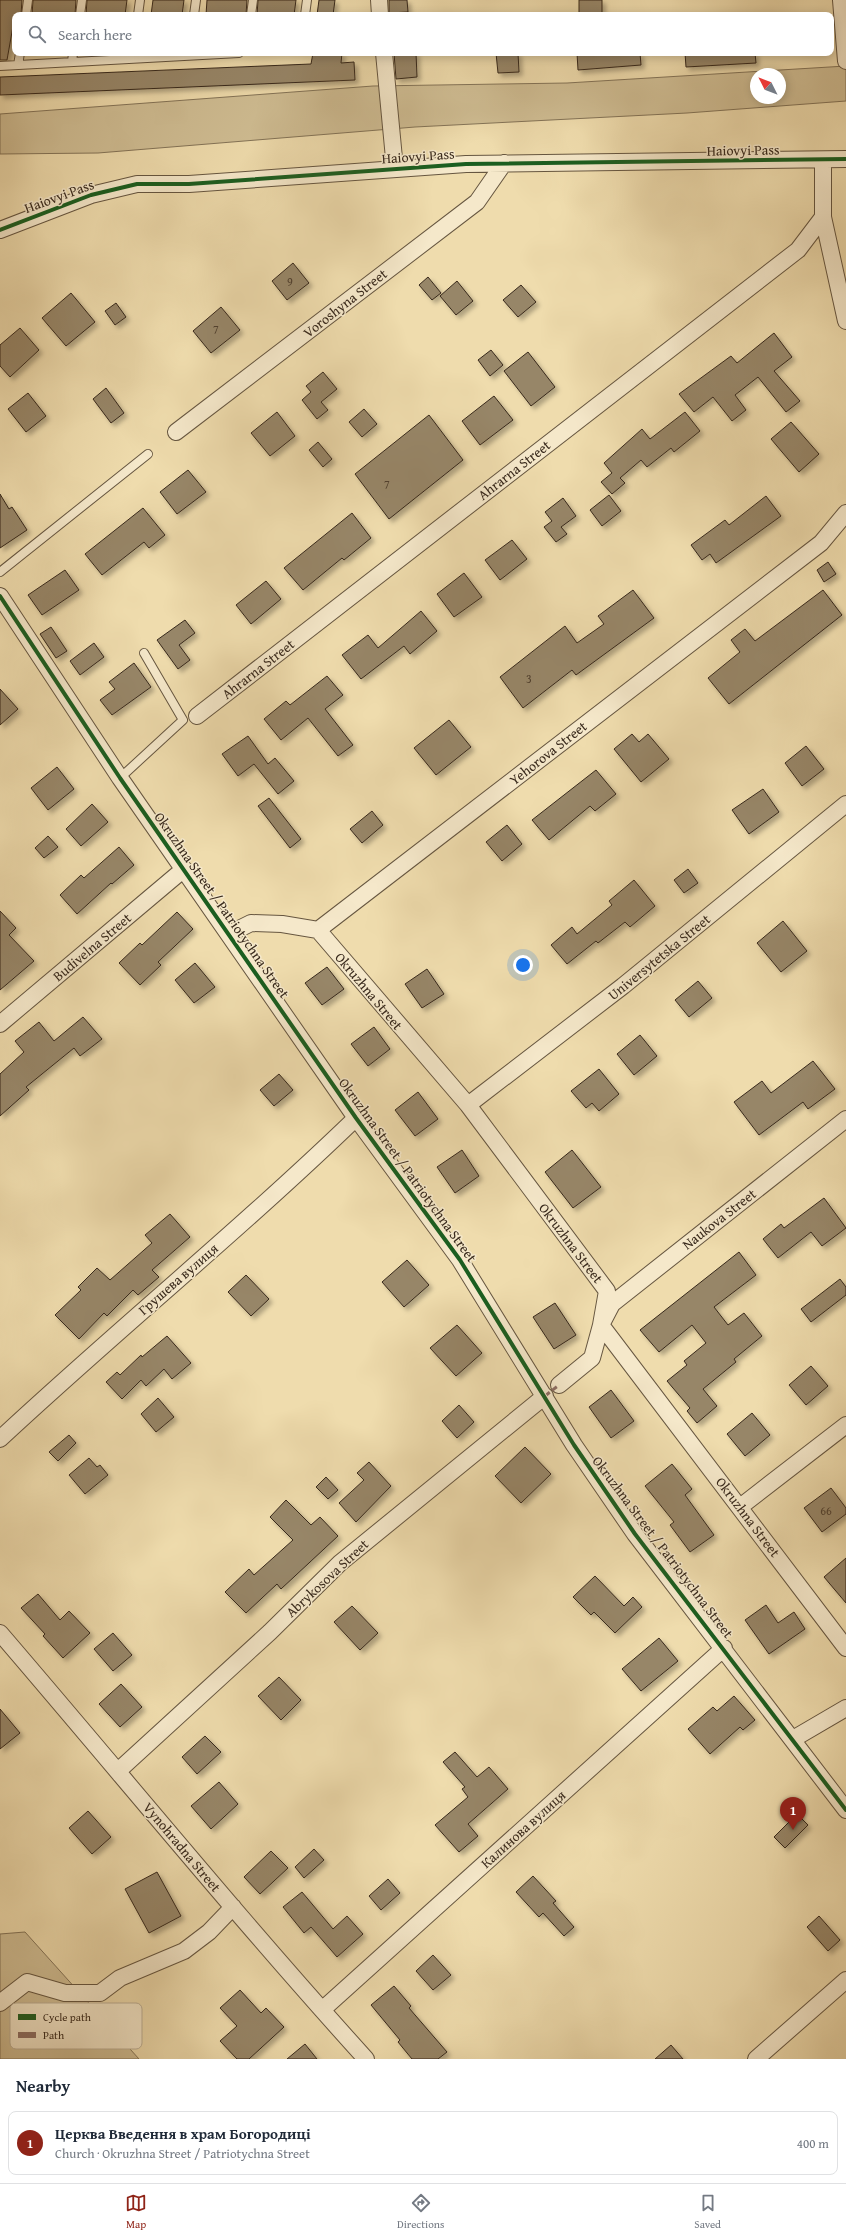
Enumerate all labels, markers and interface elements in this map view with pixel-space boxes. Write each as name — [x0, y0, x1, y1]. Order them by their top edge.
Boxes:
search box — [12, 12, 834, 56]
icon: search — [26, 23, 48, 45]
text: Search here — [58, 24, 132, 45]
north arrow — [750, 68, 786, 104]
street label: Haiovyi Pass — [706, 139, 780, 161]
street label: Haiovyi Pass — [381, 143, 455, 169]
street label: Haiovyi Pass — [21, 174, 97, 218]
street label: Voroshyna Street — [299, 264, 391, 342]
house number: 9 — [287, 273, 293, 290]
house number: 7 — [213, 321, 219, 338]
street label: Ahrarna Street — [473, 435, 555, 505]
house number: 7 — [384, 476, 390, 493]
street label: Ahrarna Street — [217, 634, 299, 704]
house number: 3 — [526, 670, 532, 687]
street label: Yehorova Street — [505, 716, 591, 790]
street label: Okruzhna Street / Patriotychna Street — [150, 808, 294, 1002]
street label: Budivelna Street — [48, 908, 136, 986]
street label: Universytetska Street — [603, 909, 715, 1005]
street label: Okruzhna Street — [331, 948, 408, 1034]
your location — [513, 955, 533, 975]
street label: Okruzhna Street / Patriotychna Street — [334, 1074, 482, 1266]
street label: Naukova Street — [678, 1184, 760, 1254]
street label: Okruzhna Street — [534, 1199, 608, 1287]
street label: Грушева вулиця — [134, 1239, 222, 1319]
street label: Okruzhna Street / Patriotychna Street — [588, 1452, 738, 1642]
street label: Okruzhna Street — [711, 1473, 785, 1561]
house number: 66 — [820, 1502, 832, 1519]
street label: Abrykosova Street — [281, 1534, 373, 1622]
street label: Калинова вулиця — [476, 1785, 570, 1873]
pin: 1 — [780, 1797, 806, 1830]
street label: Vynohradna Street — [138, 1798, 226, 1896]
legend — [10, 2003, 142, 2049]
text: Cycle path — [43, 2009, 92, 2025]
text: Path — [43, 2027, 65, 2043]
text: Nearby — [16, 2073, 70, 2098]
text: Церква Введення в храм Богородиці — [55, 2123, 311, 2144]
text: 1 — [27, 2134, 33, 2153]
text: 400 m — [797, 2134, 829, 2153]
text: Church · Okruzhna Street / Patriotychna Street — [55, 2144, 310, 2163]
tab: Map — [125, 2192, 147, 2232]
tab: Directions — [397, 2192, 444, 2232]
tab: Saved — [694, 2192, 721, 2232]

